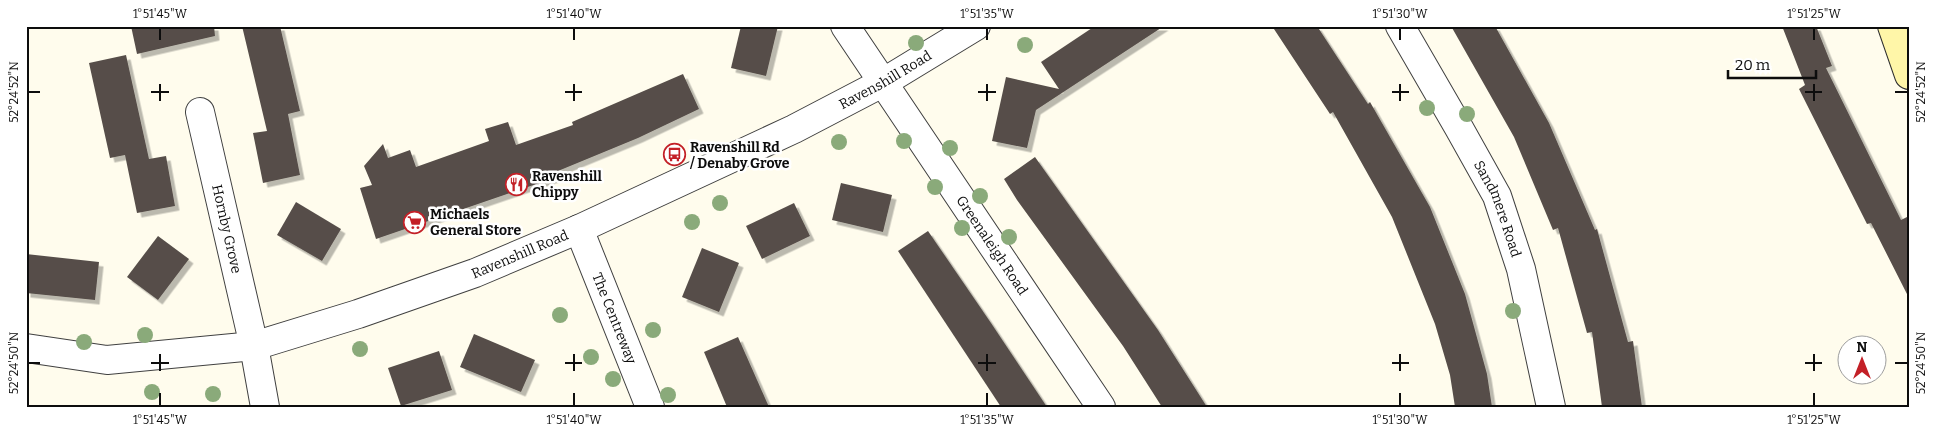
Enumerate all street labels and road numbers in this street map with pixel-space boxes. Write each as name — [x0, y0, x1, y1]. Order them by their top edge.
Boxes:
street label: Ravenshill Road — [836, 47, 934, 113]
street label: Sandmere Road — [1470, 157, 1525, 259]
street label: Hornby Grove — [208, 183, 245, 275]
street label: Greenaleigh Road — [953, 192, 1032, 298]
street label: Ravenshill Road — [469, 226, 571, 282]
street label: The Centreway — [589, 270, 641, 367]

